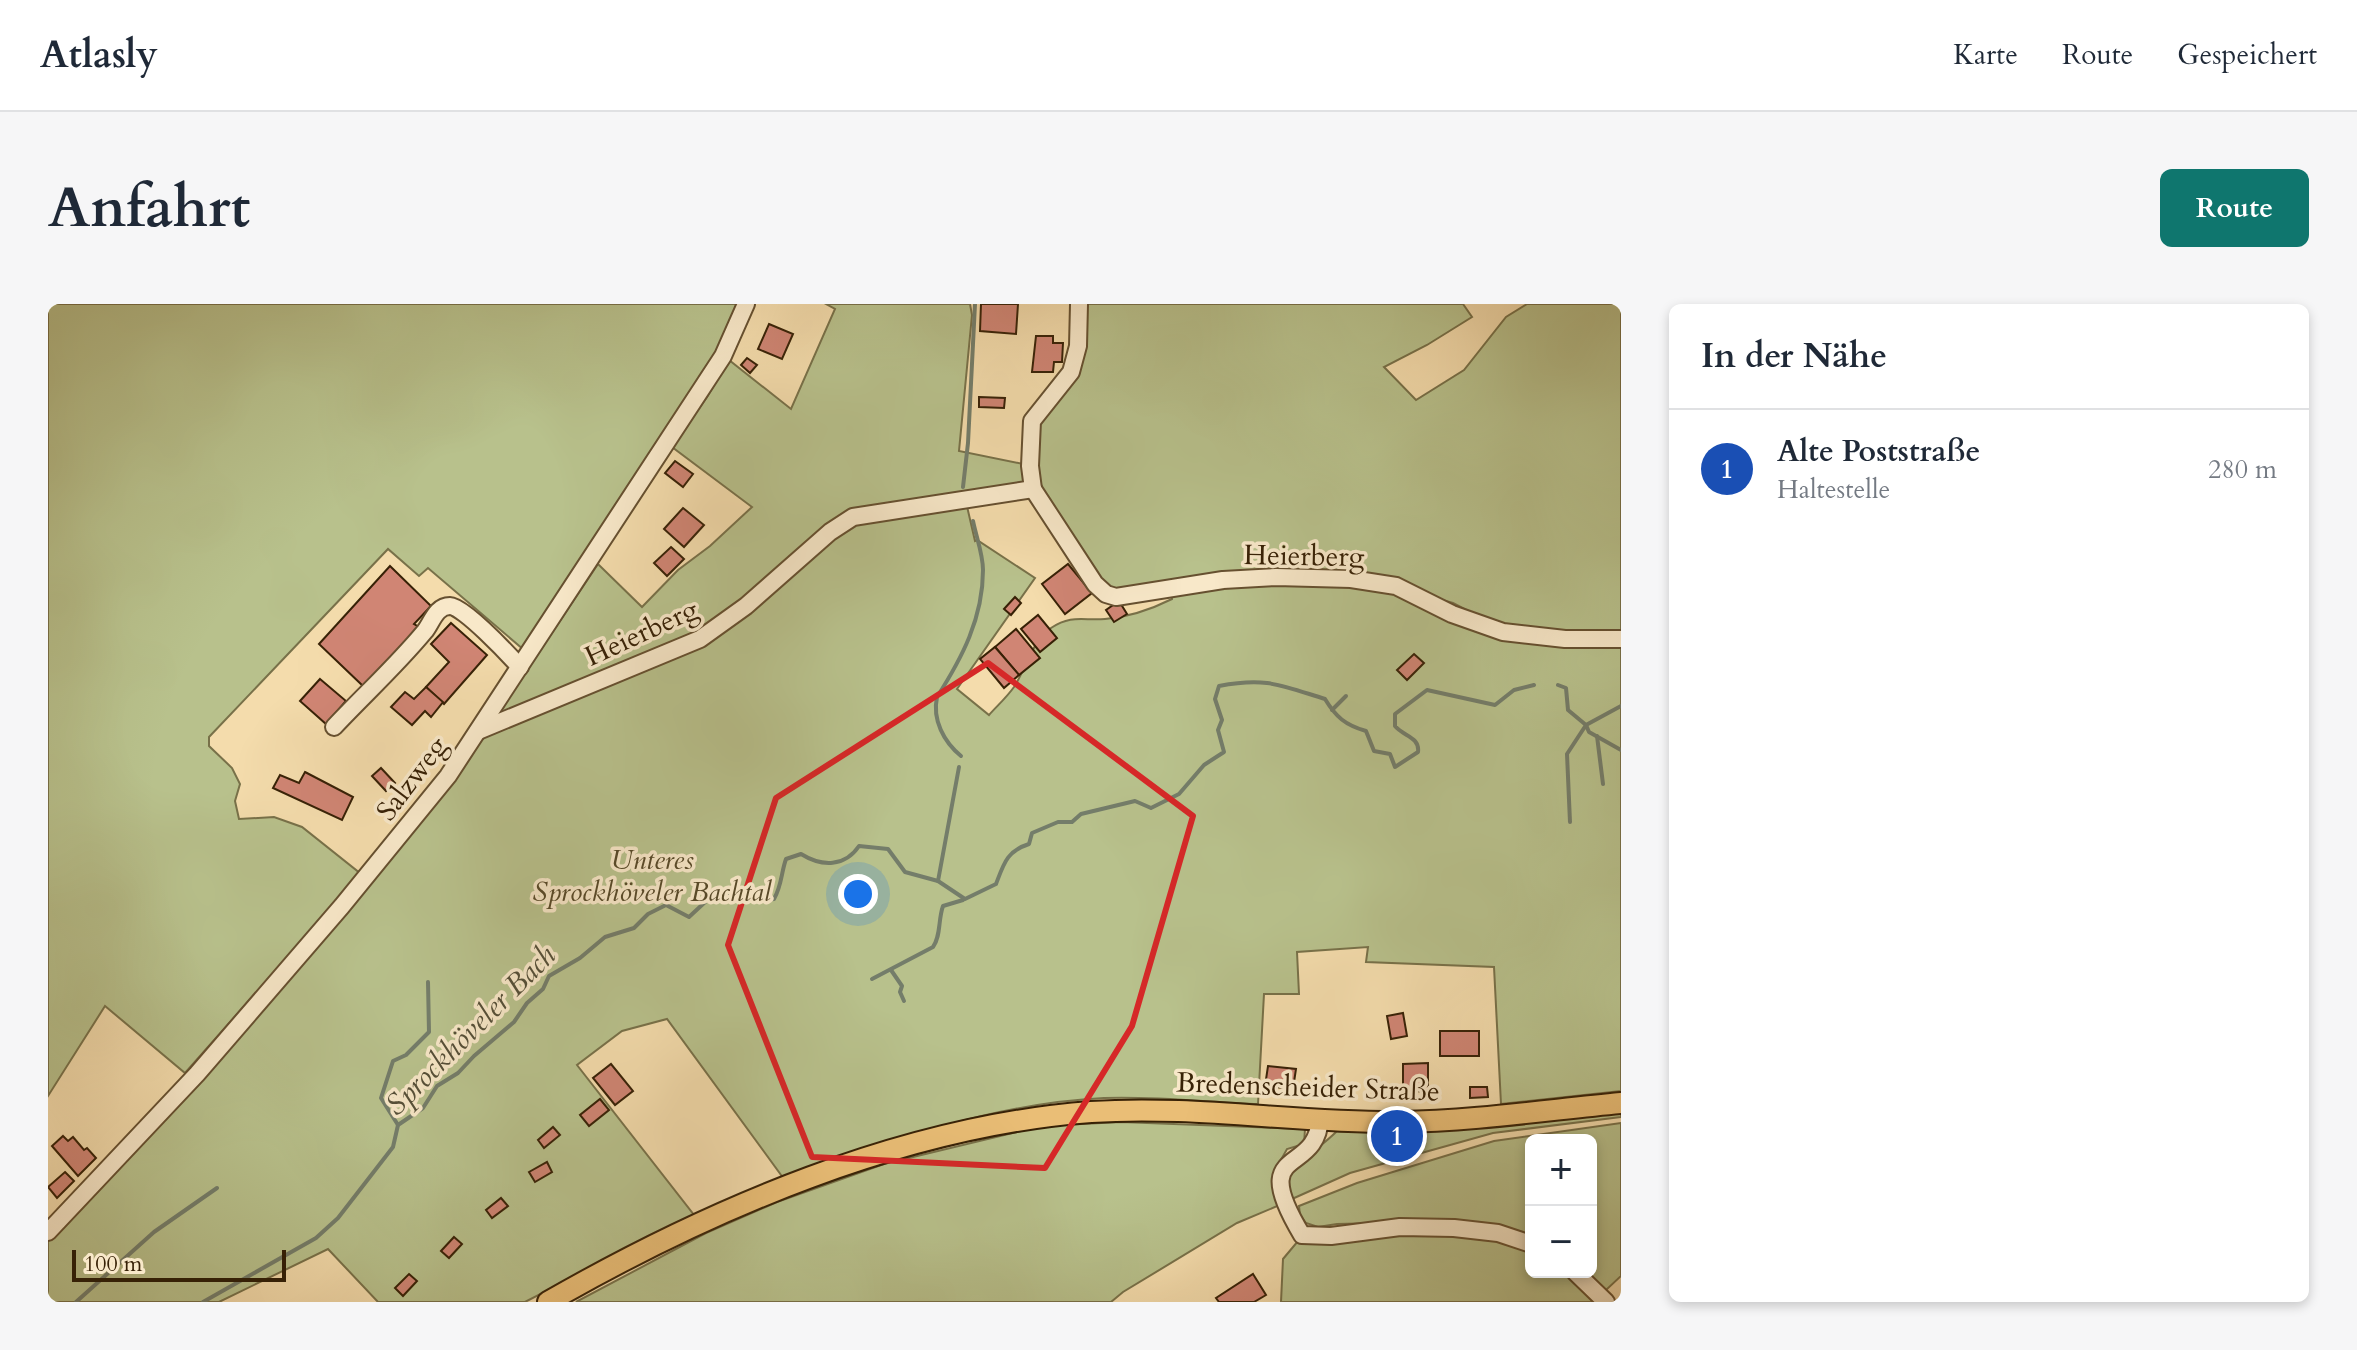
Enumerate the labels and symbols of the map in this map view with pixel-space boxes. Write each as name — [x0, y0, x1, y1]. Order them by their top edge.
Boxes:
street label: Heierberg — [1243, 536, 1365, 576]
street label: Heierberg — [579, 590, 704, 676]
street label: Salzweg — [368, 728, 456, 829]
park label: Unteres Sprockhöveler Bachtal — [533, 841, 773, 911]
your location — [838, 874, 878, 914]
water label: Sprockhöveler Bach — [376, 936, 565, 1125]
street label: Bredenscheider Straße — [1176, 1063, 1440, 1111]
pin: 1 — [1371, 1106, 1423, 1166]
scale bar — [72, 1246, 286, 1282]

